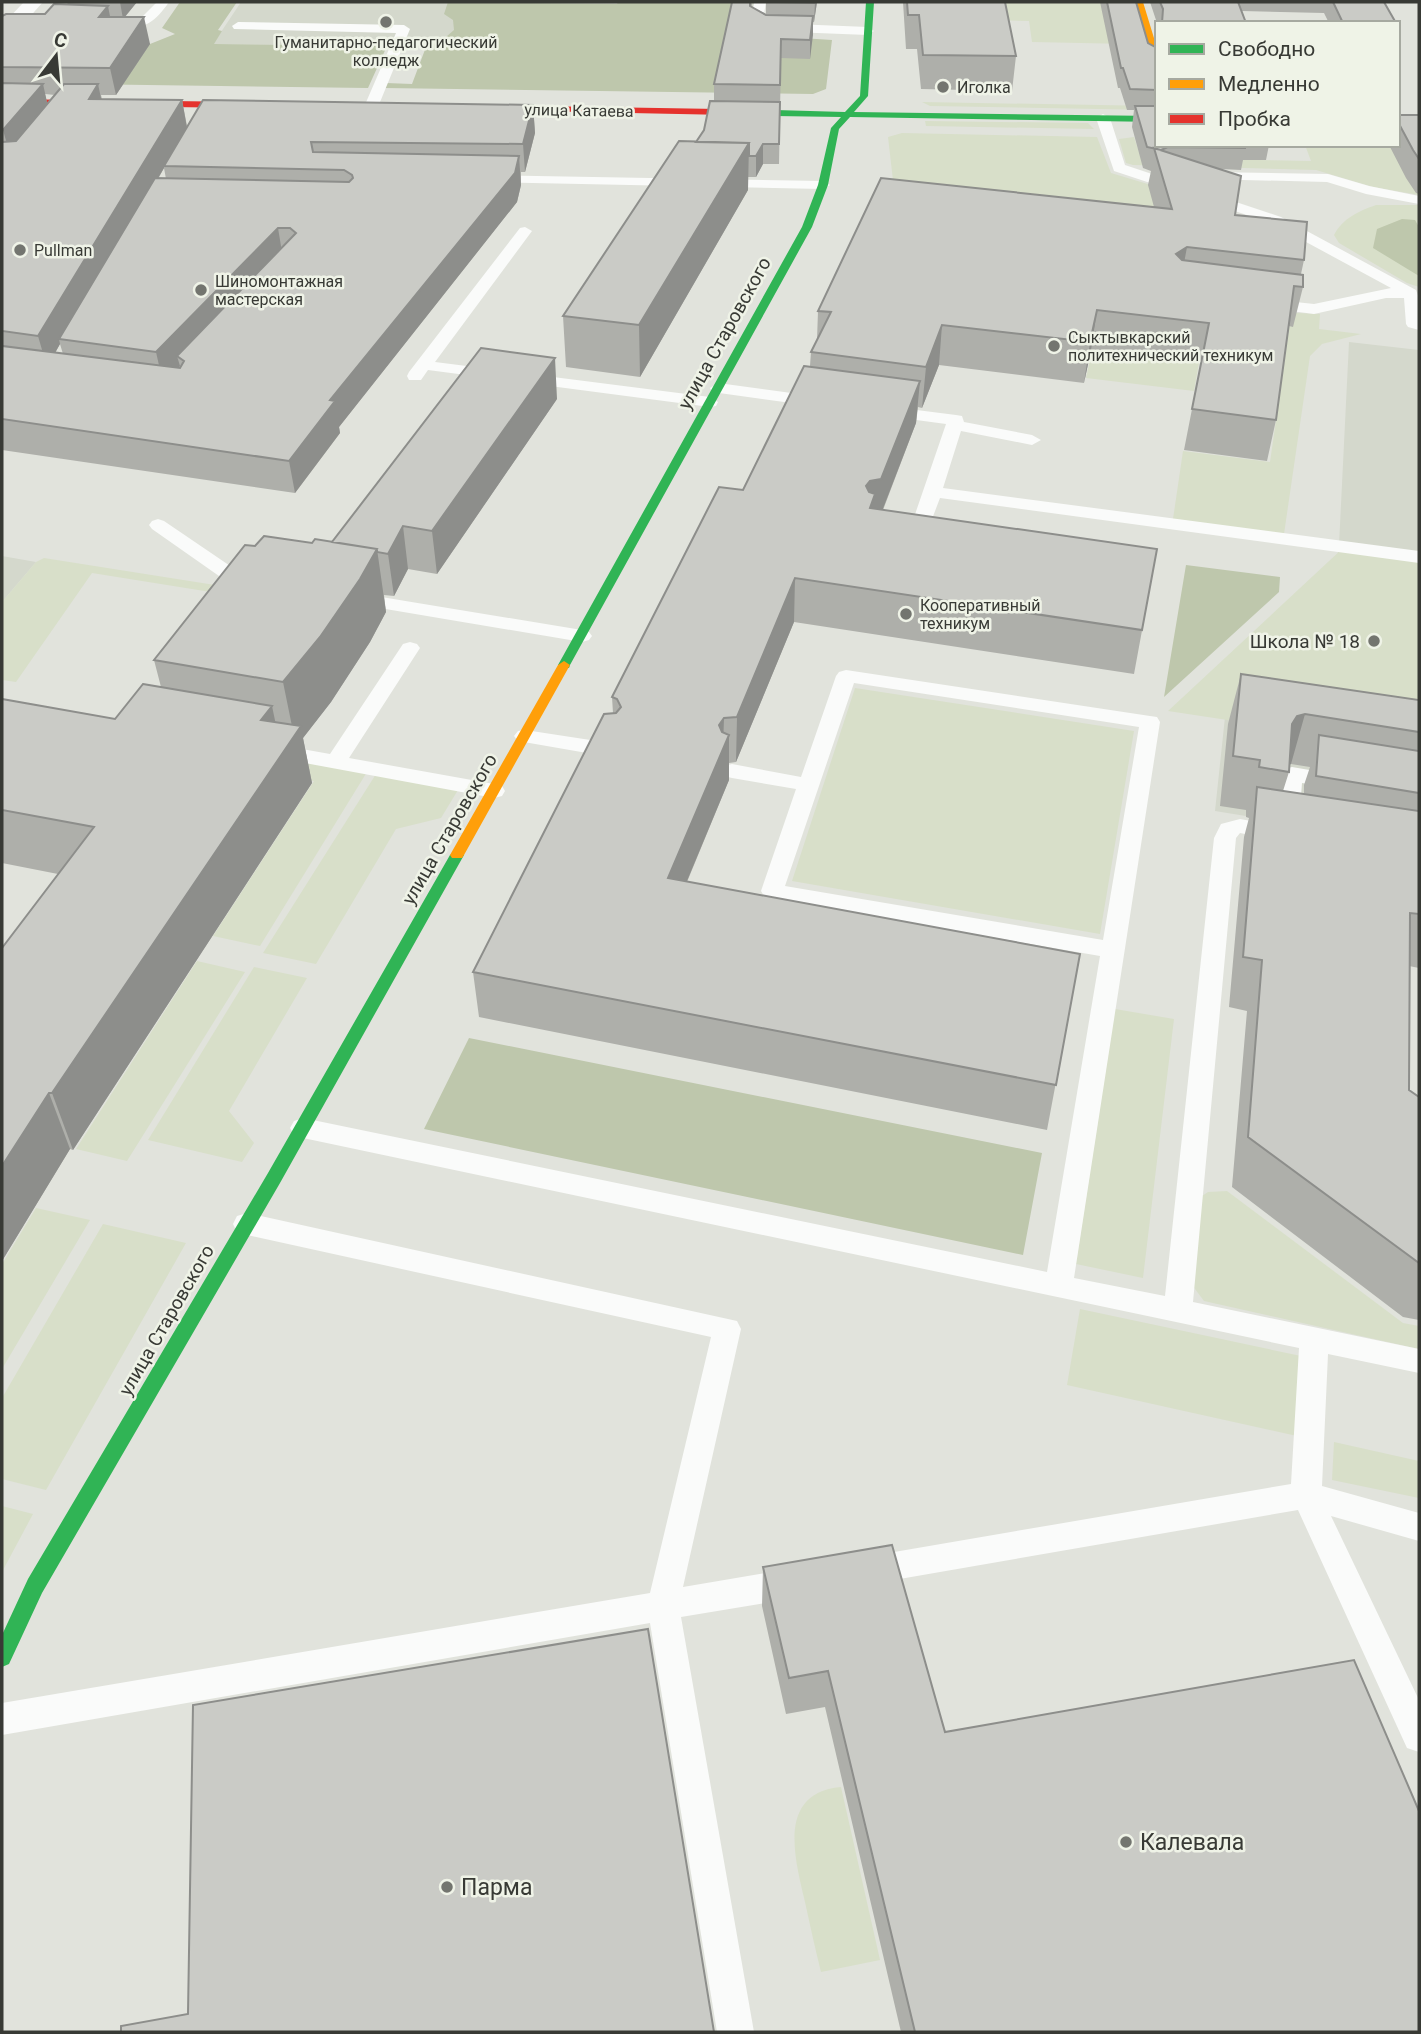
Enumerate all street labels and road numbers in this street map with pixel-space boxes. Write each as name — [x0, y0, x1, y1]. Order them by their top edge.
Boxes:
street label: улица Катаева — [524, 100, 634, 121]
street label: улица Старовского — [673, 253, 776, 413]
street label: улица Старовского — [397, 750, 502, 909]
street label: улица Старовского — [114, 1241, 219, 1400]

